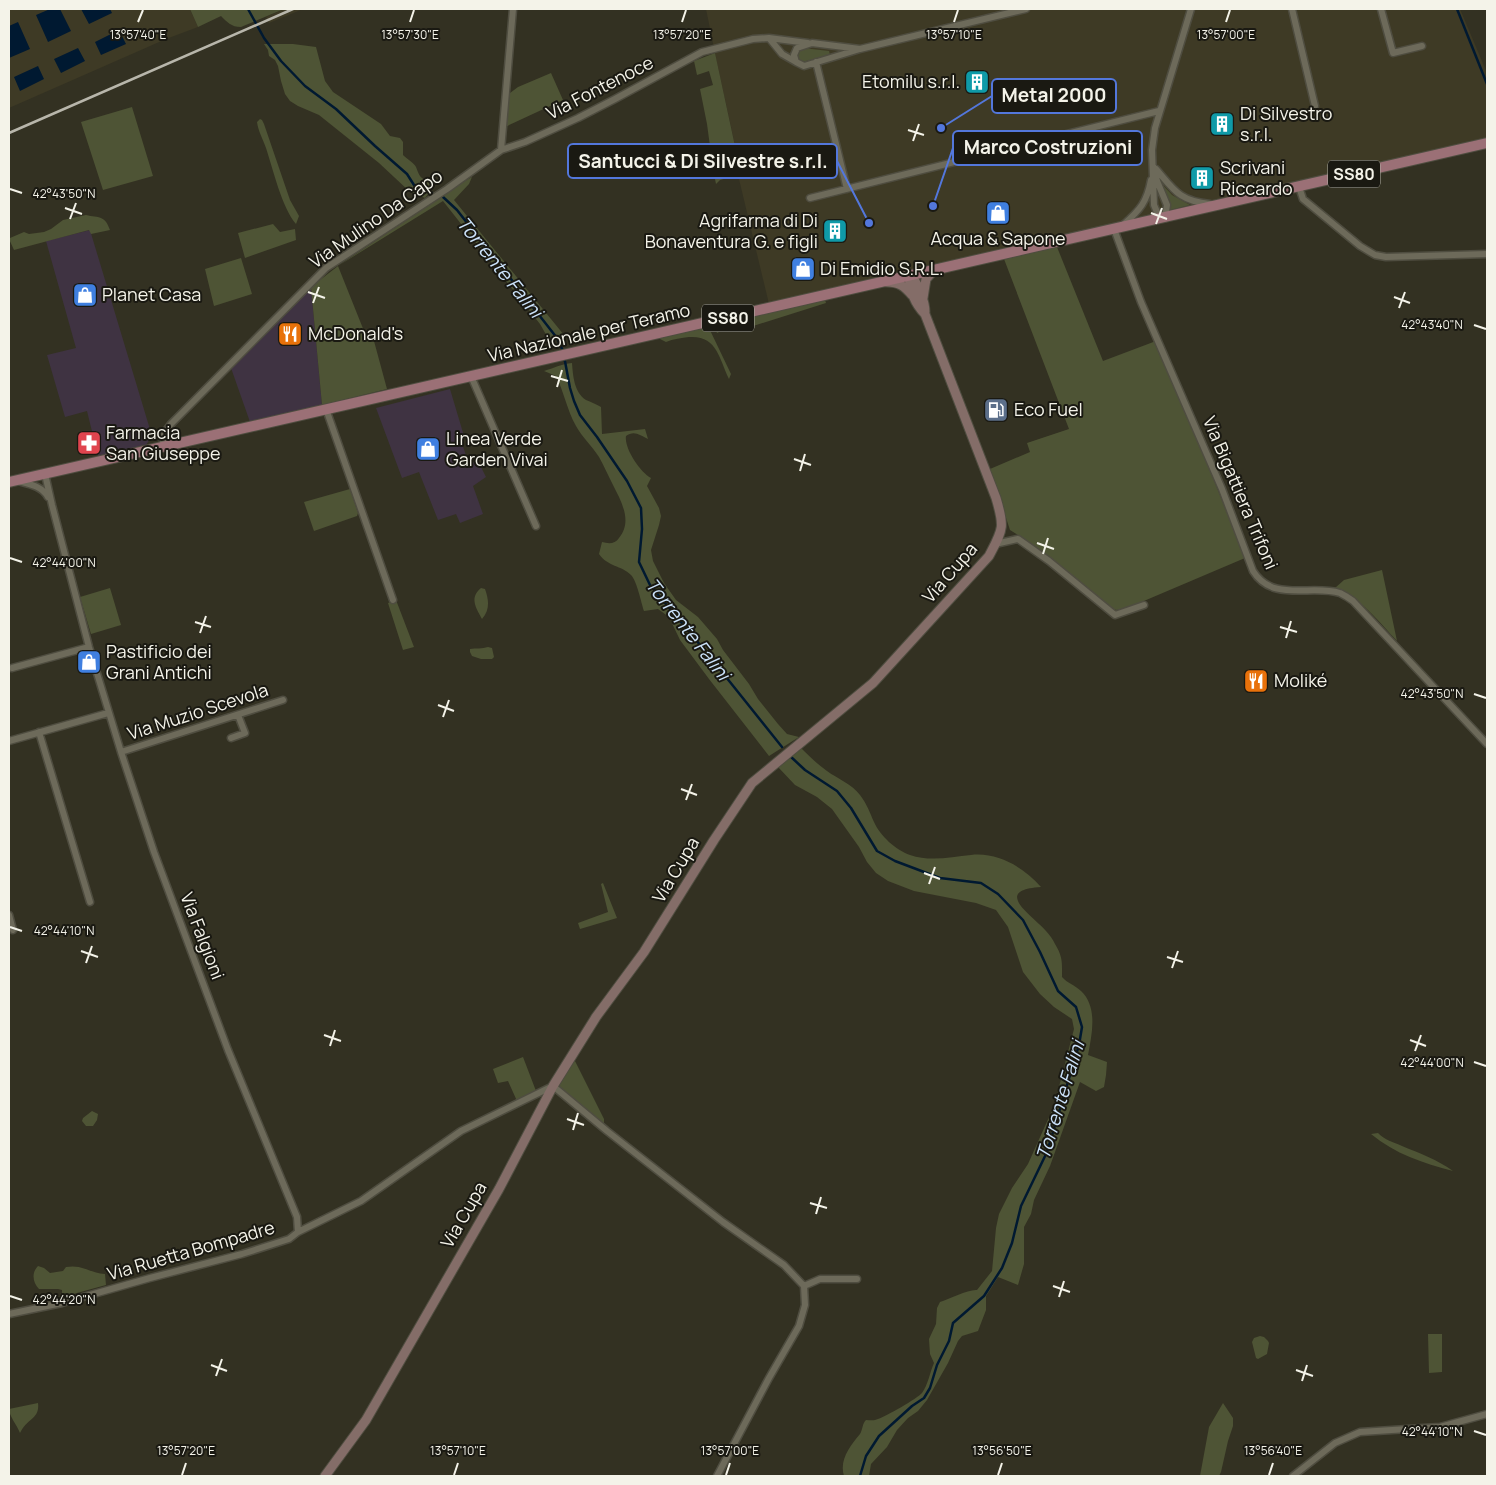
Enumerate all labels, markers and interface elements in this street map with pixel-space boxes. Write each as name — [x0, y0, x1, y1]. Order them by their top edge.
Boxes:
text: 13°57'40"E — [110, 26, 167, 43]
text: 13°57'30"E — [381, 26, 439, 43]
text: 13°57'20"E — [653, 26, 711, 43]
text: 13°57'10"E — [926, 26, 982, 43]
text: 13°57'00"E — [1197, 26, 1255, 43]
street label: Via Fontenoce — [542, 50, 657, 124]
place label: Etomilu s.r.l. — [862, 69, 960, 93]
building icon: Etomilu s.r.l. — [964, 69, 990, 95]
callout: Metal 2000 — [992, 79, 1116, 113]
text: Metal 2000 — [1002, 82, 1106, 108]
place label: Di Silvestro s.r.l. — [1240, 101, 1332, 146]
building icon: Di Silvestro s.r.l. — [1209, 111, 1235, 137]
callout: Marco Costruzioni — [953, 131, 1142, 165]
text: Marco Costruzioni — [964, 134, 1132, 160]
callout: Santucci & Di Silvestre s.r.l. — [568, 144, 837, 178]
text: Santucci & Di Silvestre s.r.l. — [578, 148, 828, 174]
place label: Scrivani Riccardo — [1220, 155, 1293, 200]
road number: SS80 — [1328, 160, 1380, 188]
street label: Via Mulino Da Capo — [304, 163, 447, 273]
building icon: Scrivani Riccardo — [1189, 165, 1215, 191]
text: 42°43'50"N — [33, 185, 95, 202]
shop icon: Acqua & Sapone — [985, 200, 1011, 226]
place label: Agrifarma di Di Bonaventura G. e figli — [645, 208, 818, 253]
water label: Torrente Falini — [451, 211, 550, 325]
building icon: Agrifarma di Di Bonaventura G. e figli — [822, 218, 848, 244]
place label: Acqua & Sapone — [930, 226, 1066, 250]
shop icon: Di Emidio S.R.L. — [790, 256, 816, 282]
place label: Di Emidio S.R.L. — [820, 256, 944, 280]
shop icon: Planet Casa — [72, 282, 98, 308]
place label: Planet Casa — [102, 282, 201, 306]
street label: Via Nazionale per Teramo — [485, 297, 692, 367]
road number: SS80 — [702, 304, 754, 332]
text: 42°43'40"N — [1401, 316, 1463, 333]
restaurant icon: McDonald's — [277, 321, 303, 347]
place label: McDonald's — [308, 321, 403, 345]
fuel station icon: Eco Fuel — [983, 397, 1009, 423]
place label: Eco Fuel — [1014, 397, 1083, 421]
street label: Via Bigattiera Trifoni — [1198, 412, 1284, 573]
place label: Farmacia San Giuseppe — [106, 420, 221, 465]
place label: Linea Verde Garden Vivai — [446, 426, 548, 471]
pharmacy icon: Farmacia San Giuseppe — [76, 430, 102, 456]
shop icon: Linea Verde Garden Vivai — [415, 436, 441, 462]
street label: Via Cupa — [916, 537, 982, 608]
text: 42°44'00"N — [32, 554, 96, 571]
water label: Torrente Falini — [640, 572, 738, 688]
place label: Pastificio dei Grani Antichi — [106, 639, 212, 684]
shop icon: Pastificio dei Grani Antichi — [76, 649, 102, 675]
restaurant icon: Moliké — [1243, 668, 1269, 694]
place label: Moliké — [1274, 668, 1327, 692]
street label: Via Muzio Scevola — [124, 677, 271, 745]
text: 42°43'50"N — [1401, 685, 1463, 702]
street label: Via Cupa — [646, 832, 704, 907]
street label: Via Falgioni — [175, 889, 231, 983]
text: 42°44'10"N — [34, 922, 94, 939]
water label: Torrente Falini — [1030, 1035, 1091, 1163]
text: 42°44'00"N — [1400, 1054, 1464, 1071]
street label: Via Cupa — [435, 1177, 492, 1252]
street label: Via Ruetta Bompadre — [104, 1215, 277, 1285]
text: 42°44'20"N — [33, 1291, 95, 1308]
text: 42°44'10"N — [1402, 1423, 1462, 1440]
text: 13°57'20"E — [157, 1442, 215, 1459]
text: 13°57'10"E — [430, 1442, 486, 1459]
text: 13°57'00"E — [701, 1442, 759, 1459]
text: 13°56'50"E — [972, 1442, 1032, 1459]
text: 13°56'40"E — [1244, 1442, 1302, 1459]

